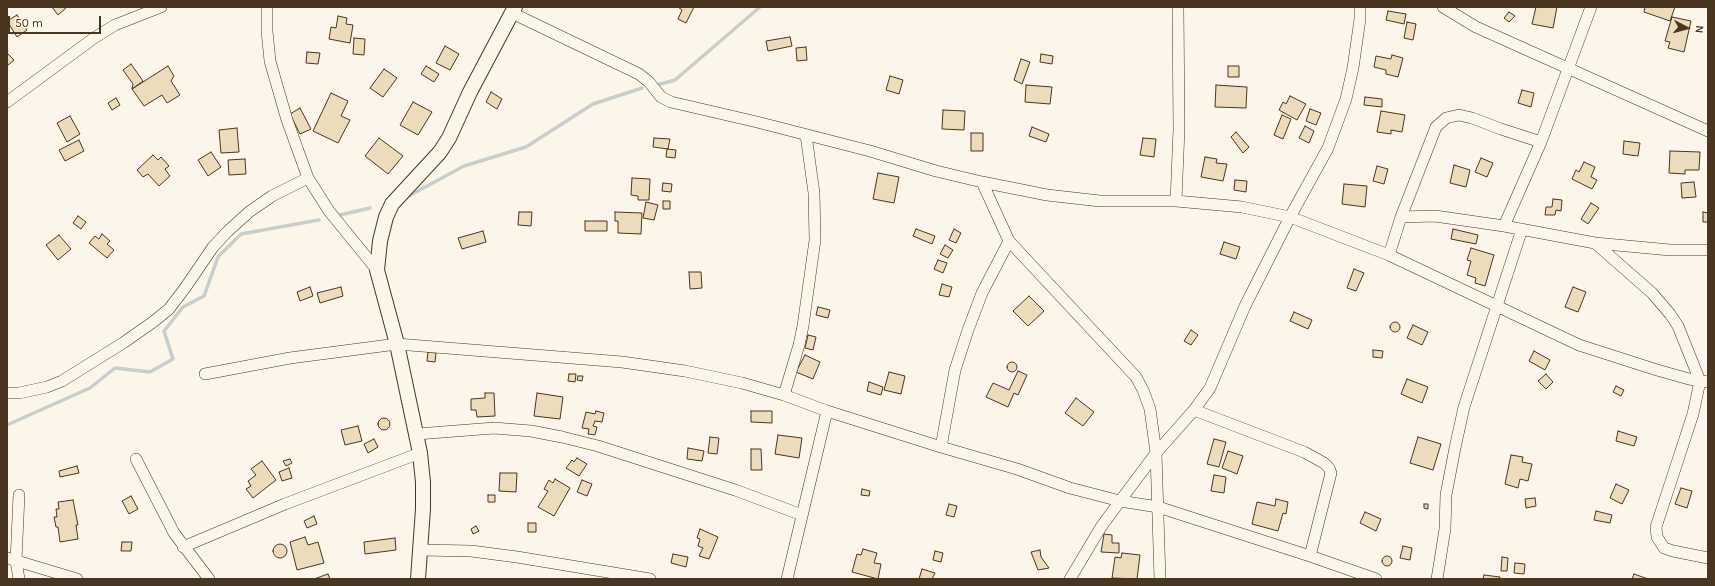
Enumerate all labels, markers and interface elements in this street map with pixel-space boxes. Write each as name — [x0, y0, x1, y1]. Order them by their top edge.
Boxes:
scale bar — [10, 8, 103, 34]
north arrow — [1667, 8, 1707, 48]
text: 50 m — [15, 16, 43, 30]
text: N — [1693, 25, 1706, 34]

